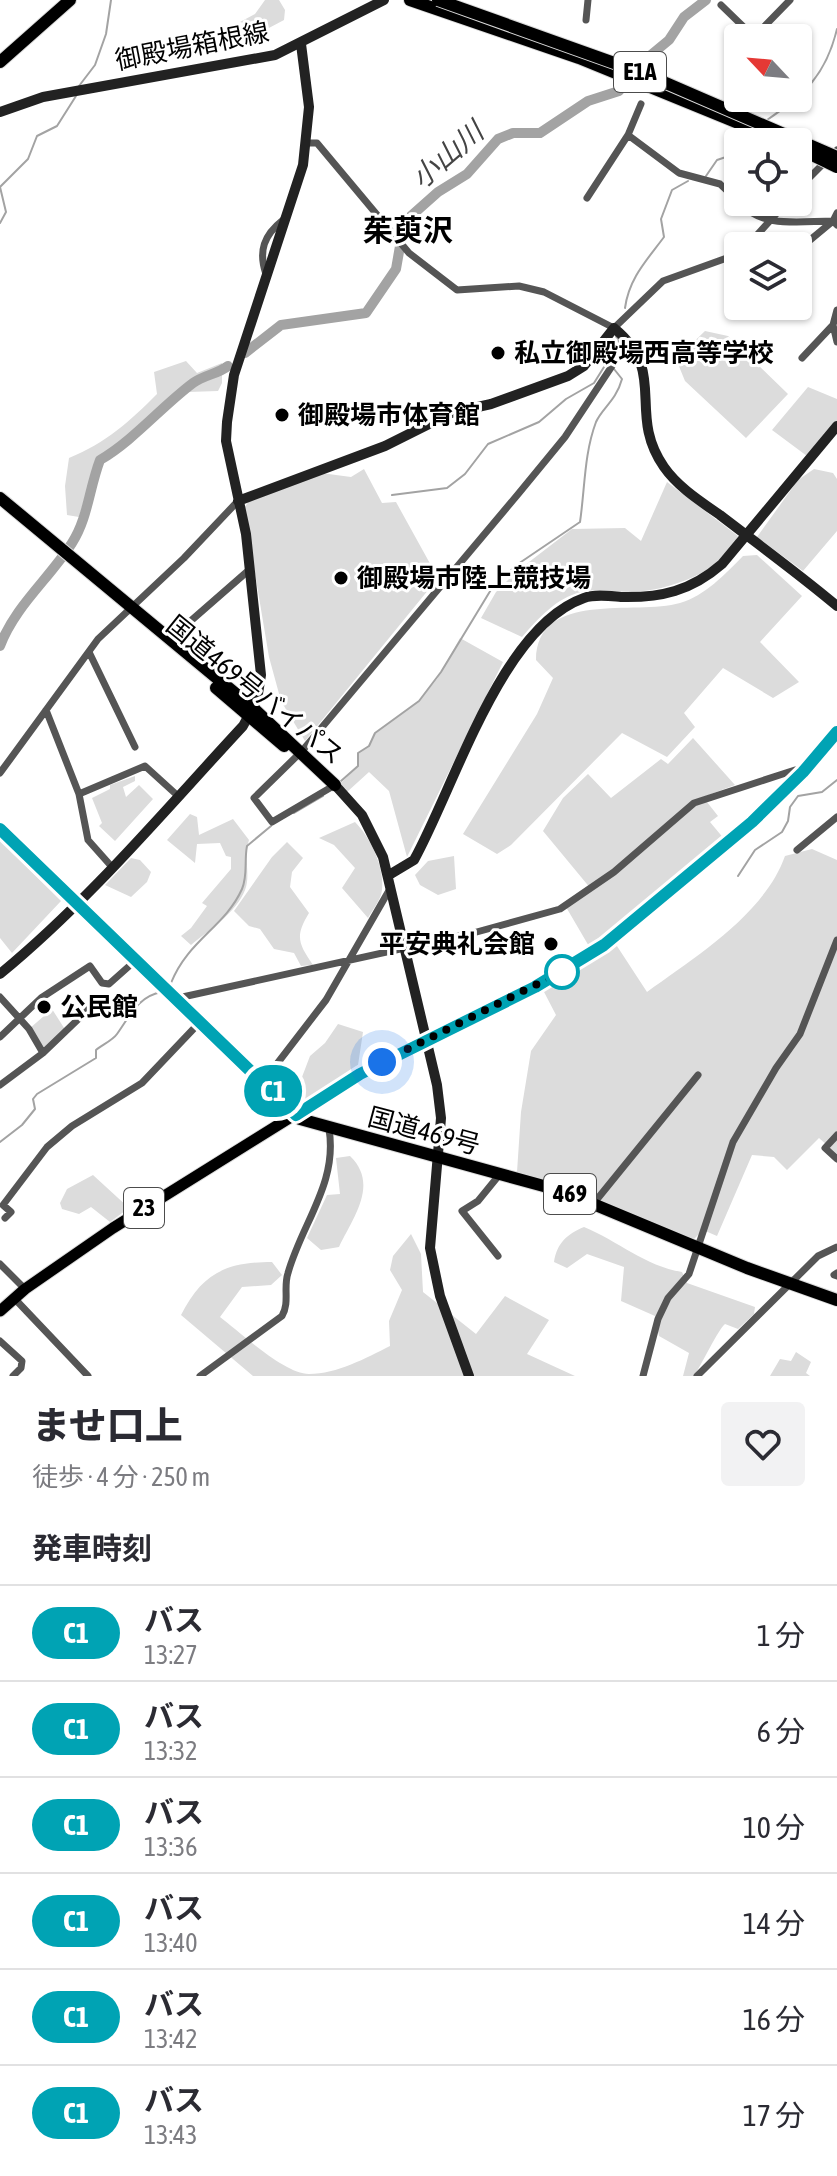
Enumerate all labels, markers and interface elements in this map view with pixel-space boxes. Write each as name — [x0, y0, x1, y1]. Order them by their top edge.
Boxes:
street label: 御殿場箱根線 — [113, 16, 271, 76]
north arrow — [724, 24, 812, 112]
map controls — [724, 24, 812, 320]
road number: E1A — [614, 52, 666, 92]
water label: 小山川 — [405, 113, 491, 195]
button: locate — [724, 128, 812, 216]
district label: 茱萸沢 — [363, 213, 453, 247]
button: layers — [724, 232, 812, 320]
place label: 私立御殿場西高等学校 — [514, 338, 774, 368]
marker: 私立御殿場西高等学校 — [489, 344, 507, 362]
place label: 御殿場市体育館 — [298, 400, 480, 430]
marker: 御殿場市体育館 — [273, 406, 291, 424]
place label: 御殿場市陸上競技場 — [357, 563, 591, 593]
marker: 御殿場市陸上競技場 — [332, 569, 350, 587]
street label: 国道469号バイパス — [161, 610, 349, 770]
place label: 平安典礼会館 — [379, 929, 535, 959]
marker: 平安典礼会館 — [542, 935, 560, 953]
unlabelled marker — [545, 955, 579, 989]
place label: 公民館 — [60, 992, 138, 1022]
marker: 公民館 — [35, 998, 53, 1016]
your location — [362, 1042, 402, 1082]
line badge: C1 — [237, 1065, 309, 1117]
text: C1 — [260, 1075, 286, 1107]
street label: 国道469号 — [365, 1102, 483, 1160]
road number: 469 — [544, 1174, 596, 1214]
road number: 23 — [124, 1188, 164, 1228]
button: heart — [721, 1402, 805, 1486]
text: ませ口上 — [32, 1404, 183, 1447]
text: 徒歩 · 4 分 · 250 m — [32, 1462, 210, 1492]
text: 発車時刻 — [32, 1531, 152, 1565]
text: バス — [144, 1603, 204, 1637]
text: C1 — [63, 1617, 89, 1649]
text: 1 分 — [757, 1618, 805, 1652]
text: 13:27 — [144, 1640, 198, 1670]
text: バス — [144, 1699, 204, 1733]
text: C1 — [63, 1713, 89, 1745]
text: 6 分 — [757, 1714, 805, 1748]
text: 13:32 — [144, 1736, 198, 1766]
text: バス — [144, 1795, 204, 1829]
text: C1 — [63, 1809, 89, 1841]
text: 10 分 — [743, 1810, 805, 1844]
text: 13:36 — [144, 1832, 198, 1862]
text: バス — [144, 1891, 204, 1925]
text: C1 — [63, 1905, 89, 1937]
text: 14 分 — [743, 1906, 805, 1940]
text: 13:40 — [144, 1928, 198, 1958]
text: バス — [144, 1987, 204, 2021]
text: C1 — [63, 2001, 89, 2033]
text: 16 分 — [743, 2002, 805, 2036]
text: 13:42 — [144, 2024, 198, 2054]
text: バス — [144, 2083, 204, 2117]
text: C1 — [63, 2097, 89, 2129]
text: 17 分 — [743, 2098, 805, 2132]
text: 13:43 — [144, 2120, 198, 2150]

